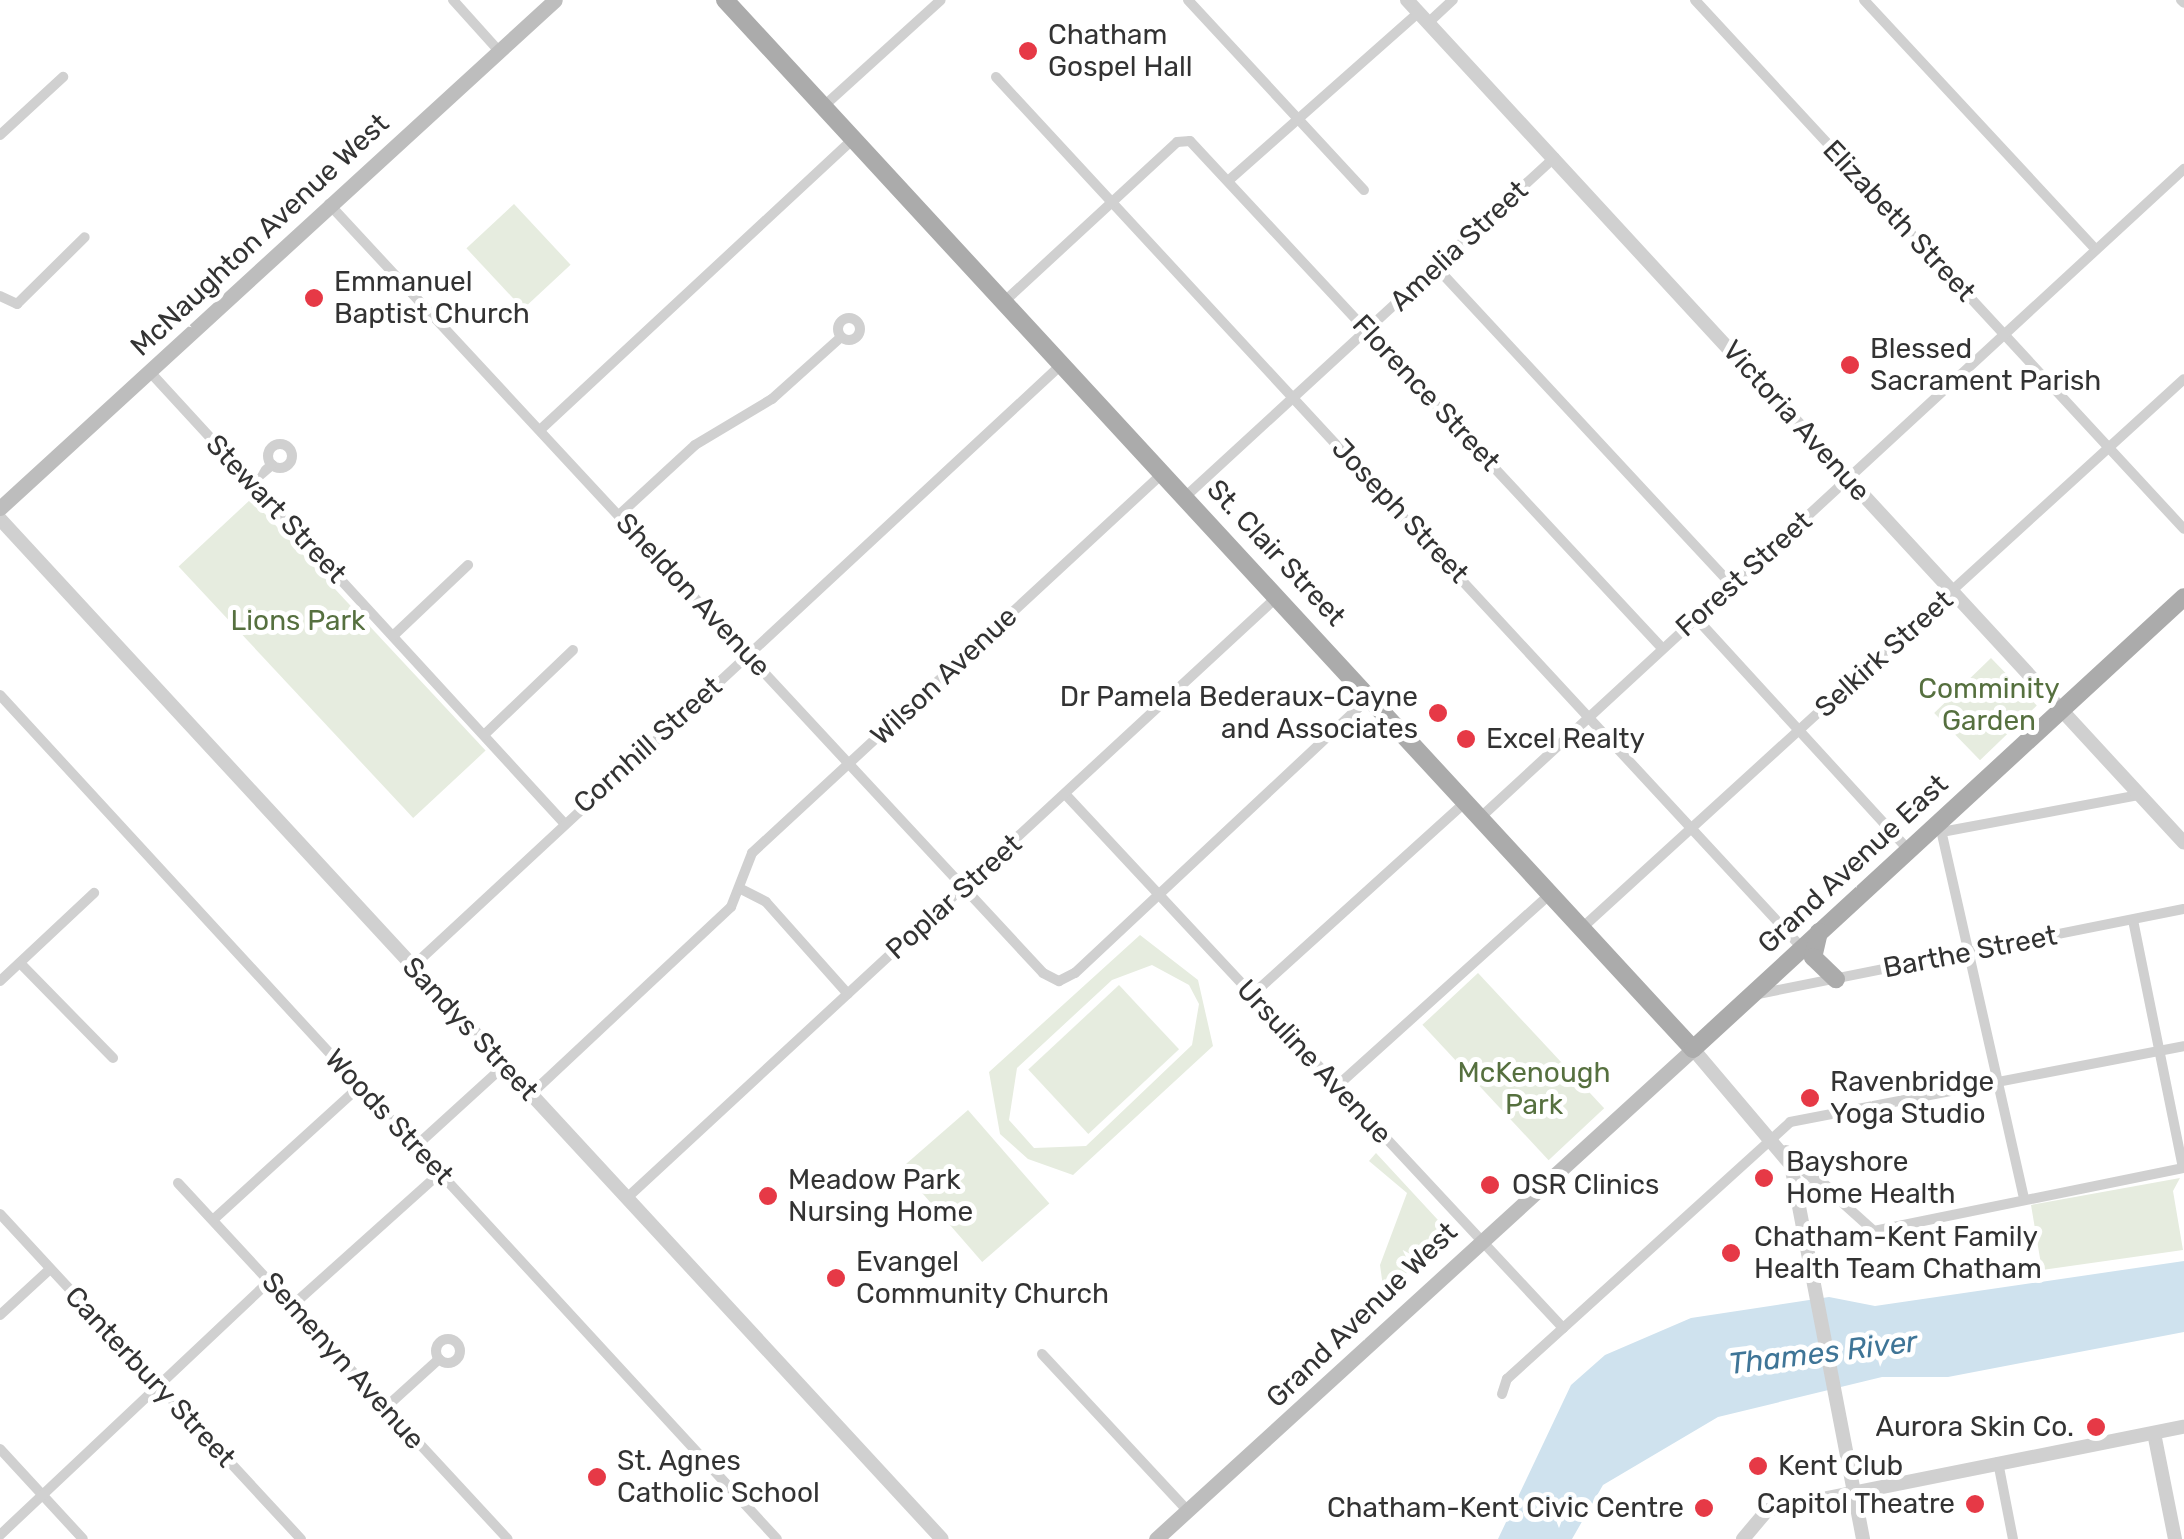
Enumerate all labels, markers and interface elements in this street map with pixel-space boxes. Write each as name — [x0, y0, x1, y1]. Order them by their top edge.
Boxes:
place label: Chatham Gospel Hall — [1048, 18, 1193, 84]
marker: Chatham Gospel Hall — [1017, 40, 1039, 62]
street label: McNaughton Avenue West — [124, 106, 396, 364]
street label: Elizabeth Street — [1816, 133, 1982, 309]
street label: Amelia Street — [1383, 174, 1535, 318]
place label: Emmanuel Baptist Church — [334, 265, 530, 331]
marker: Emmanuel Baptist Church — [303, 287, 325, 309]
street label: Florence Street — [1345, 308, 1507, 478]
place label: Blessed Sacrament Parish — [1870, 332, 2101, 398]
street label: Victoria Avenue — [1715, 333, 1877, 509]
marker: Blessed Sacrament Parish — [1839, 354, 1861, 376]
street label: Stewart Street — [199, 428, 353, 590]
street label: Joseph Street — [1325, 432, 1475, 590]
street label: St. Clair Street — [1199, 473, 1353, 633]
street label: Forest Street — [1669, 504, 1819, 644]
street label: Sheldon Avenue — [609, 506, 777, 684]
street label: Selkirk Street — [1808, 583, 1960, 725]
street label: Wilson Avenue — [864, 600, 1024, 752]
park label: Lions Park — [231, 604, 365, 638]
street label: Cornhill Street — [567, 670, 729, 820]
park label: Comminity Garden — [1918, 672, 2060, 738]
place label: Dr Pamela Bederaux-Cayne and Associates — [1059, 680, 1418, 746]
marker: Dr Pamela Bederaux-Cayne and Associates — [1427, 702, 1449, 724]
place label: Excel Realty — [1486, 722, 1645, 756]
marker: Excel Realty — [1455, 728, 1477, 750]
street label: Grand Avenue East — [1751, 767, 1955, 961]
street label: Poplar Street — [879, 827, 1029, 967]
street label: Barthe Street — [1880, 919, 2060, 985]
street label: Sandys Street — [395, 950, 545, 1108]
street label: Ursuline Avenue — [1229, 973, 1399, 1151]
street label: Woods Street — [318, 1042, 460, 1192]
park label: McKenough Park — [1457, 1056, 1611, 1122]
place label: Ravenbridge Yoga Studio — [1830, 1065, 1994, 1131]
marker: Ravenbridge Yoga Studio — [1799, 1087, 1821, 1109]
place label: Bayshore Home Health — [1786, 1145, 1955, 1211]
place label: Meadow Park Nursing Home — [788, 1163, 973, 1229]
marker: Bayshore Home Health — [1751, 1165, 1777, 1191]
place label: OSR Clinics — [1512, 1168, 1659, 1202]
marker: OSR Clinics — [1477, 1172, 1503, 1198]
marker: Meadow Park Nursing Home — [757, 1185, 779, 1207]
street label: Grand Avenue West — [1259, 1215, 1465, 1415]
place label: Chatham-Kent Family Health Team Chatham — [1754, 1220, 2043, 1286]
marker: Chatham-Kent Family Health Team Chatham — [1718, 1240, 1744, 1266]
place label: Evangel Community Church — [856, 1245, 1110, 1311]
street label: Semenyn Avenue — [254, 1265, 432, 1457]
marker: Evangel Community Church — [825, 1267, 847, 1289]
street label: Canterbury Street — [57, 1279, 243, 1475]
water label: Thames River — [1727, 1324, 1919, 1382]
place label: Aurora Skin Co. — [1875, 1410, 2074, 1444]
marker: Aurora Skin Co. — [2083, 1414, 2109, 1440]
place label: St. Agnes Catholic School — [617, 1444, 820, 1510]
place label: Kent Club — [1778, 1449, 1903, 1483]
marker: Kent Club — [1747, 1455, 1769, 1477]
marker: St. Agnes Catholic School — [586, 1466, 608, 1488]
place label: Capitol Theatre — [1756, 1487, 1955, 1521]
place label: Chatham-Kent Civic Centre — [1327, 1491, 1684, 1525]
marker: Capitol Theatre — [1964, 1493, 1986, 1515]
marker: Chatham-Kent Civic Centre — [1693, 1497, 1715, 1519]

